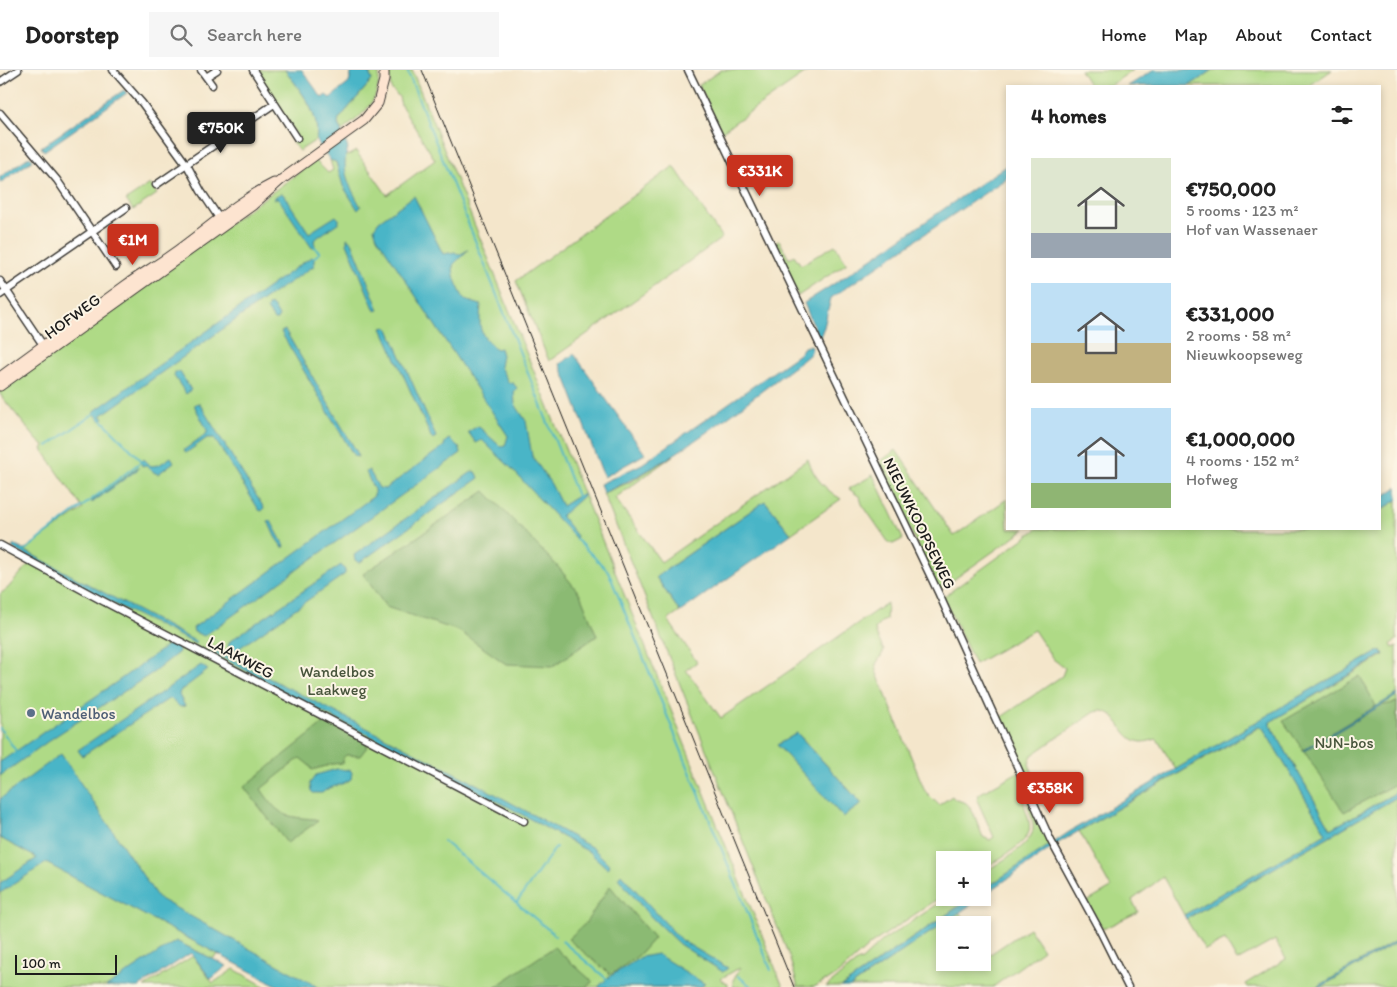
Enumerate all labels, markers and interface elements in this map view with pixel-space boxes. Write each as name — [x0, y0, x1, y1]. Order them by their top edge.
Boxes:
search box — [149, 12, 499, 57]
text: Doorstep — [25, 20, 119, 49]
icon: search — [167, 21, 195, 49]
text: Search here — [207, 23, 302, 46]
text: Home — [1101, 24, 1147, 46]
text: Map — [1175, 24, 1208, 46]
text: About — [1236, 24, 1282, 46]
text: Contact — [1310, 24, 1372, 46]
icon: filters — [1328, 101, 1356, 129]
text: 4 homes — [1031, 103, 1107, 128]
pin: €750K — [186, 112, 256, 154]
text: €750K — [198, 118, 244, 137]
pin: €331K — [725, 154, 795, 197]
text: €331K — [738, 161, 782, 180]
text: €750,000 — [1186, 176, 1276, 201]
icon: home — [1071, 178, 1131, 238]
text: 5 rooms · 123 m² — [1186, 201, 1298, 220]
text: Hof van Wassenaer — [1186, 220, 1318, 239]
pin: €1M — [109, 224, 157, 266]
text: €1M — [118, 230, 148, 249]
street label: HOFWEG — [41, 290, 104, 343]
text: €331,000 — [1186, 301, 1274, 326]
icon: home — [1071, 303, 1131, 363]
text: 2 rooms · 58 m² — [1186, 326, 1291, 345]
text: Nieuwkoopseweg — [1186, 345, 1303, 364]
text: €1,000,000 — [1186, 426, 1295, 451]
icon: home — [1071, 428, 1131, 488]
text: 4 rooms · 152 m² — [1186, 451, 1299, 470]
street label: NIEUWKOOPSEWEG — [879, 454, 960, 592]
text: Hofweg — [1186, 470, 1238, 489]
street label: LAAKWEG — [204, 632, 277, 683]
park label: Wandelbos Laakweg — [300, 662, 374, 699]
place label: Wandelbos — [41, 704, 116, 723]
marker: Wandelbos — [25, 707, 37, 719]
park label: NJN-bos — [1314, 733, 1374, 752]
pin: €358K — [1015, 772, 1085, 814]
text: €358K — [1027, 778, 1073, 797]
map controls — [936, 851, 991, 971]
button: + — [936, 851, 991, 906]
button: − — [936, 916, 991, 971]
scale bar — [15, 952, 118, 975]
text: 100 m — [22, 955, 61, 972]

